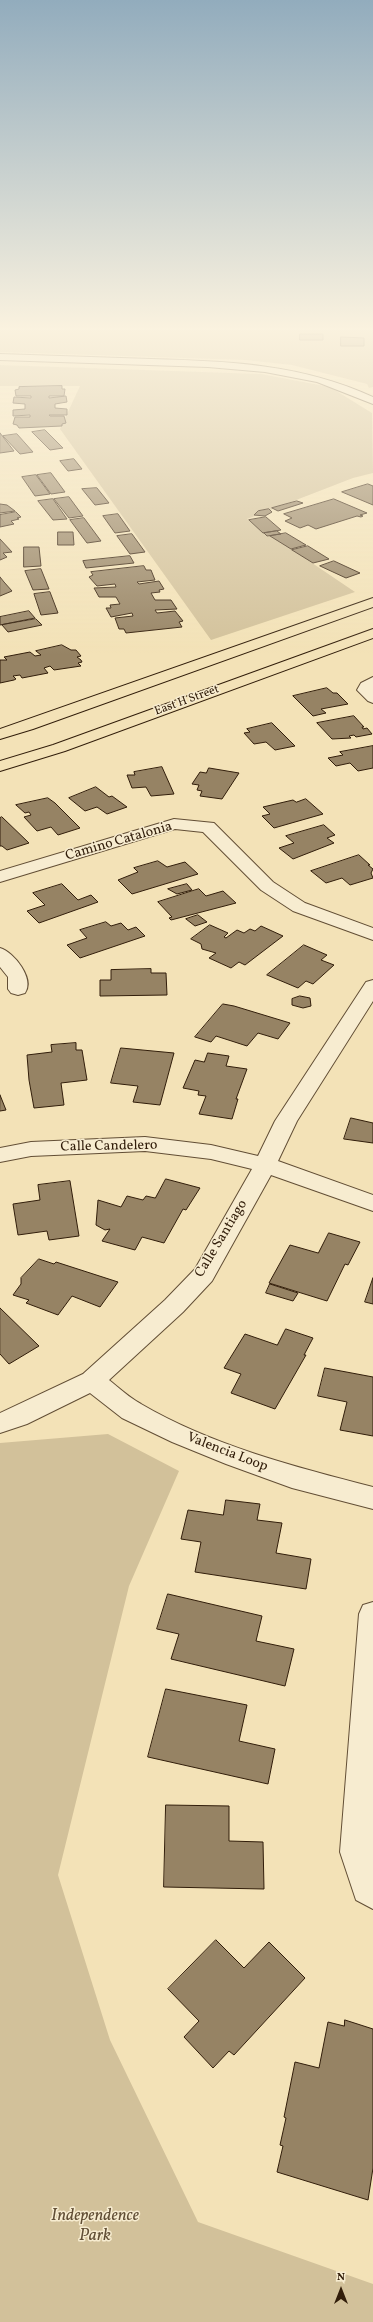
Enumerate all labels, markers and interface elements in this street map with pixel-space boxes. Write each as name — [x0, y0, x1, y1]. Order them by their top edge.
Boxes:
street label: East H Street — [153, 683, 221, 719]
street label: Camino Catalonia — [64, 819, 174, 865]
street label: Calle Candelero — [60, 1138, 158, 1156]
street label: Calle Santiago — [192, 1197, 252, 1281]
street label: Valencia Loop — [184, 1430, 270, 1476]
park label: Independence Park — [51, 2207, 139, 2247]
north arrow — [321, 2270, 361, 2310]
text: N — [337, 2270, 345, 2285]

